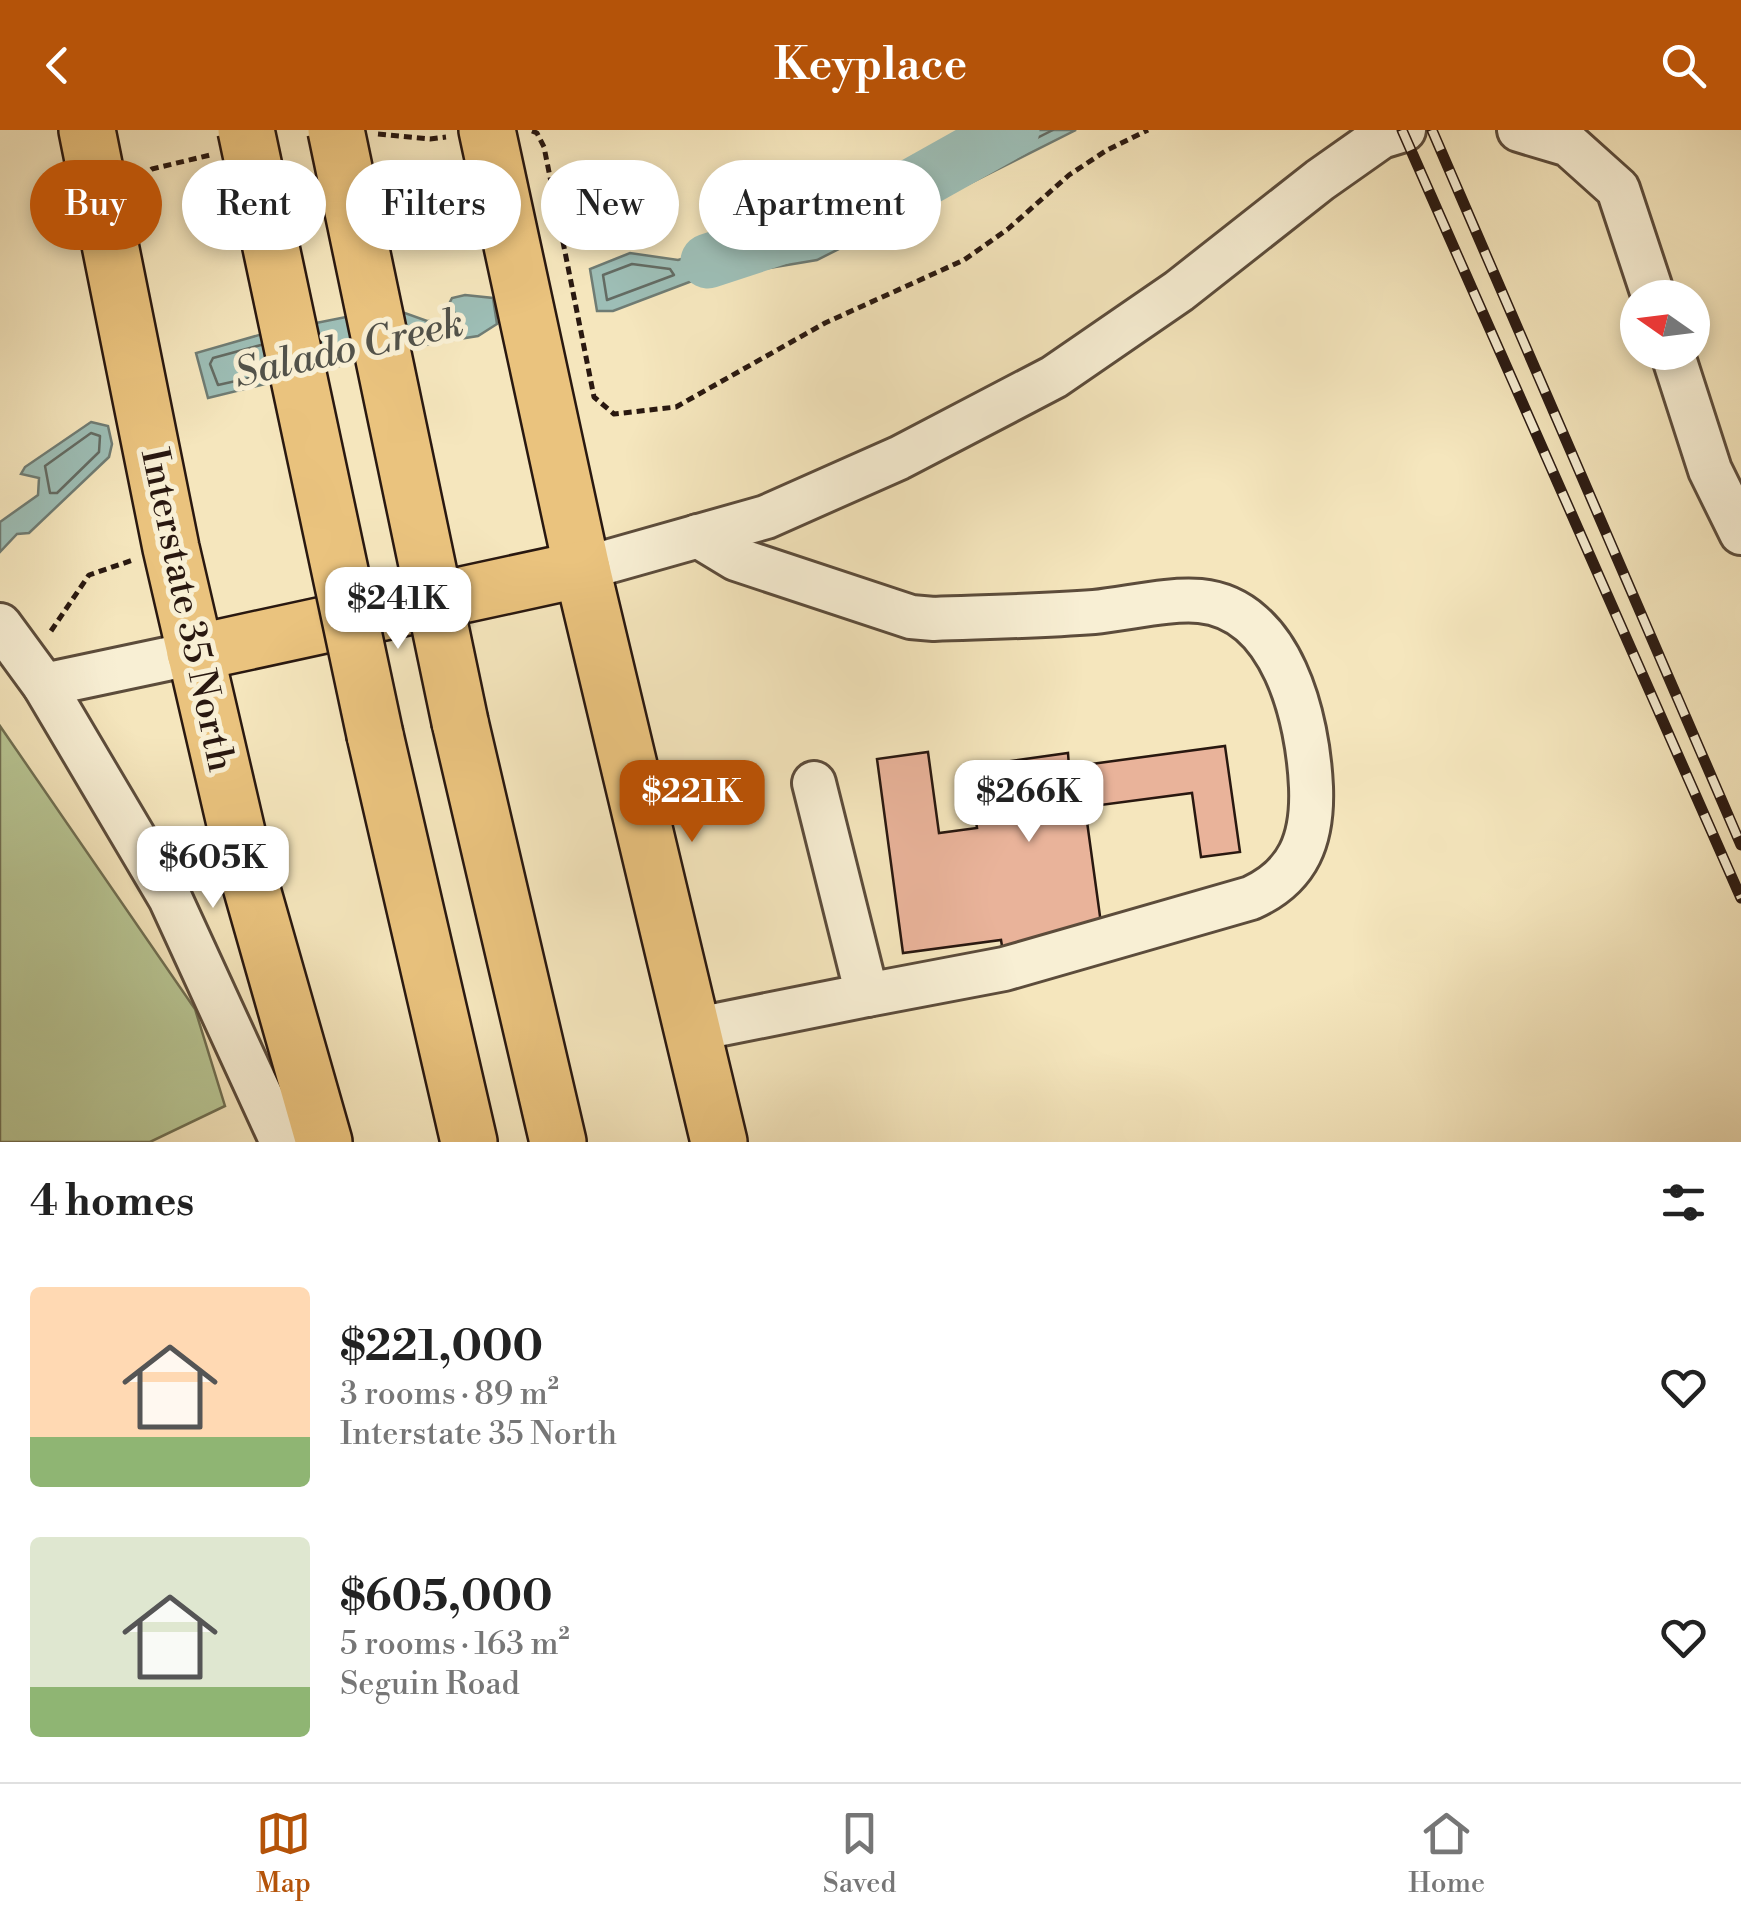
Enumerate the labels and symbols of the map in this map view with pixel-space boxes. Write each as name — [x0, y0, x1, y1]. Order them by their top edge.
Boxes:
north arrow — [1620, 280, 1710, 370]
water label: Salado Creek — [229, 298, 469, 400]
street label: Interstate 35 North — [130, 444, 244, 776]
pin: $241K — [328, 567, 468, 652]
pin: $221K — [622, 760, 762, 845]
pin: $266K — [959, 760, 1099, 845]
pin: $605K — [143, 826, 283, 911]

